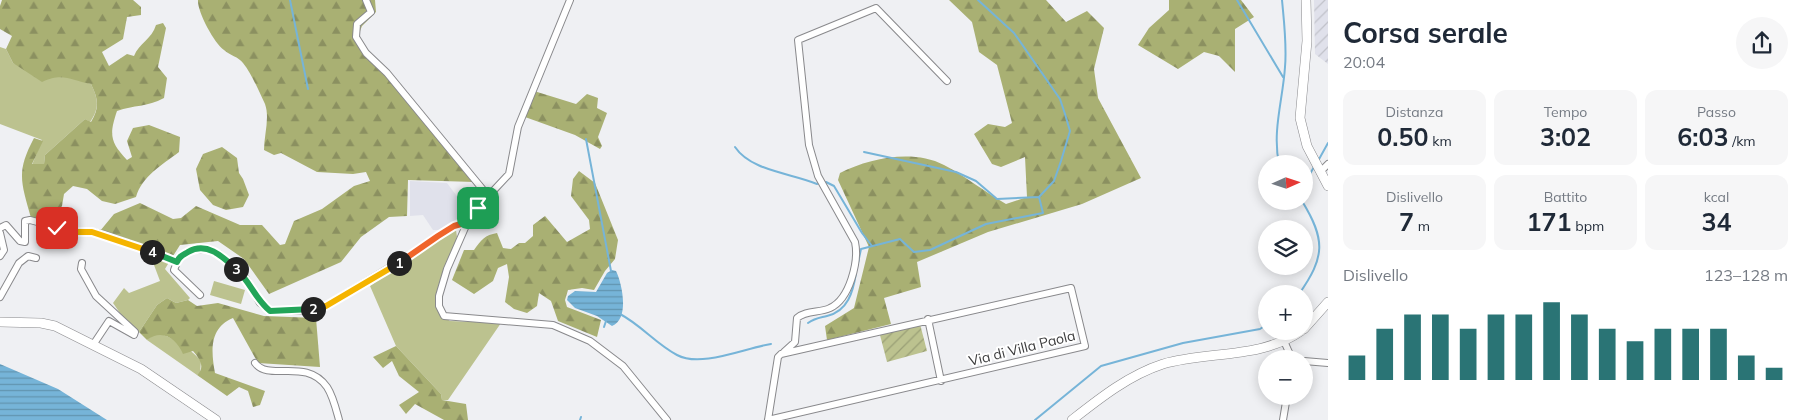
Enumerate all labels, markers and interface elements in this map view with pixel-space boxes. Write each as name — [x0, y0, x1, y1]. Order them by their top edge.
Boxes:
text: Corsa serale — [1343, 15, 1508, 50]
button: share — [1736, 17, 1788, 69]
text: 20:04 — [1343, 52, 1385, 72]
text: Distanza — [1386, 103, 1443, 121]
text: Tempo — [1544, 103, 1587, 121]
text: Passo — [1697, 103, 1736, 121]
text: 0.50 — [1377, 121, 1429, 152]
text: 3:02 — [1540, 121, 1591, 152]
text: 6:03 — [1677, 121, 1729, 152]
text: km — [1429, 132, 1452, 150]
text: /km — [1729, 132, 1756, 150]
north arrow — [1258, 155, 1312, 210]
map controls — [1258, 155, 1313, 405]
pin — [457, 187, 499, 229]
text: Dislivello — [1386, 188, 1443, 206]
text: Battito — [1544, 188, 1587, 206]
text: kcal — [1704, 188, 1729, 206]
icon: arrive — [464, 194, 492, 222]
text: 7 — [1399, 206, 1414, 237]
text: 171 — [1527, 206, 1572, 237]
text: 34 — [1701, 206, 1732, 237]
pin — [36, 207, 78, 249]
icon: check — [43, 214, 71, 242]
text: m — [1414, 217, 1430, 235]
text: bpm — [1572, 217, 1604, 235]
button: layers — [1258, 220, 1313, 275]
pin: 4 — [140, 240, 164, 264]
text: 4 — [148, 243, 157, 261]
pin: 1 — [386, 250, 412, 276]
text: 1 — [395, 254, 404, 272]
pin: 3 — [224, 256, 248, 282]
text: 3 — [232, 260, 241, 278]
text: Dislivello — [1343, 265, 1408, 285]
text: 123–128 m — [1704, 265, 1788, 285]
button: + — [1258, 285, 1313, 340]
pin: 2 — [300, 296, 326, 322]
text: 2 — [309, 300, 318, 318]
street label: Via di Villa Paola — [967, 326, 1077, 370]
button: − — [1258, 350, 1313, 405]

